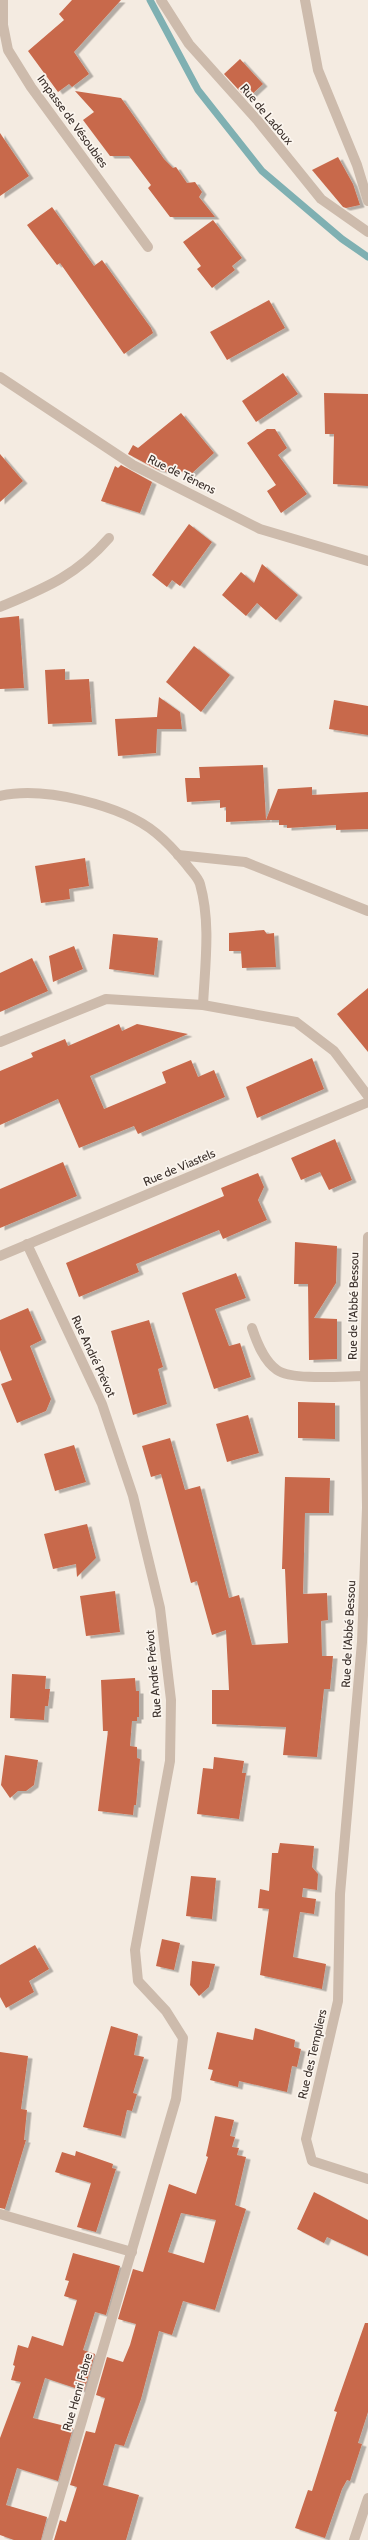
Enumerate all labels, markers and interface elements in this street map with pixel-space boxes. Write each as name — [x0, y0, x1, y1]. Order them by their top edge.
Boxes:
street label: Impasse de Vésoubies — [34, 72, 112, 170]
street label: Rue de Ladoux — [237, 81, 297, 148]
street label: Rue de Ténens — [146, 451, 218, 497]
street label: Rue de Viastels — [141, 1145, 217, 1189]
street label: Rue de l'Abbé Bessou — [345, 1252, 361, 1360]
street label: Rue André Prévot — [69, 1313, 119, 1399]
street label: Rue de l'Abbé Bessou — [338, 1580, 358, 1688]
street label: Rue André Prévot — [142, 1629, 164, 1719]
street label: Rue des Templiers — [294, 2008, 330, 2100]
street label: Rue Henri Fabre — [59, 2351, 95, 2433]

